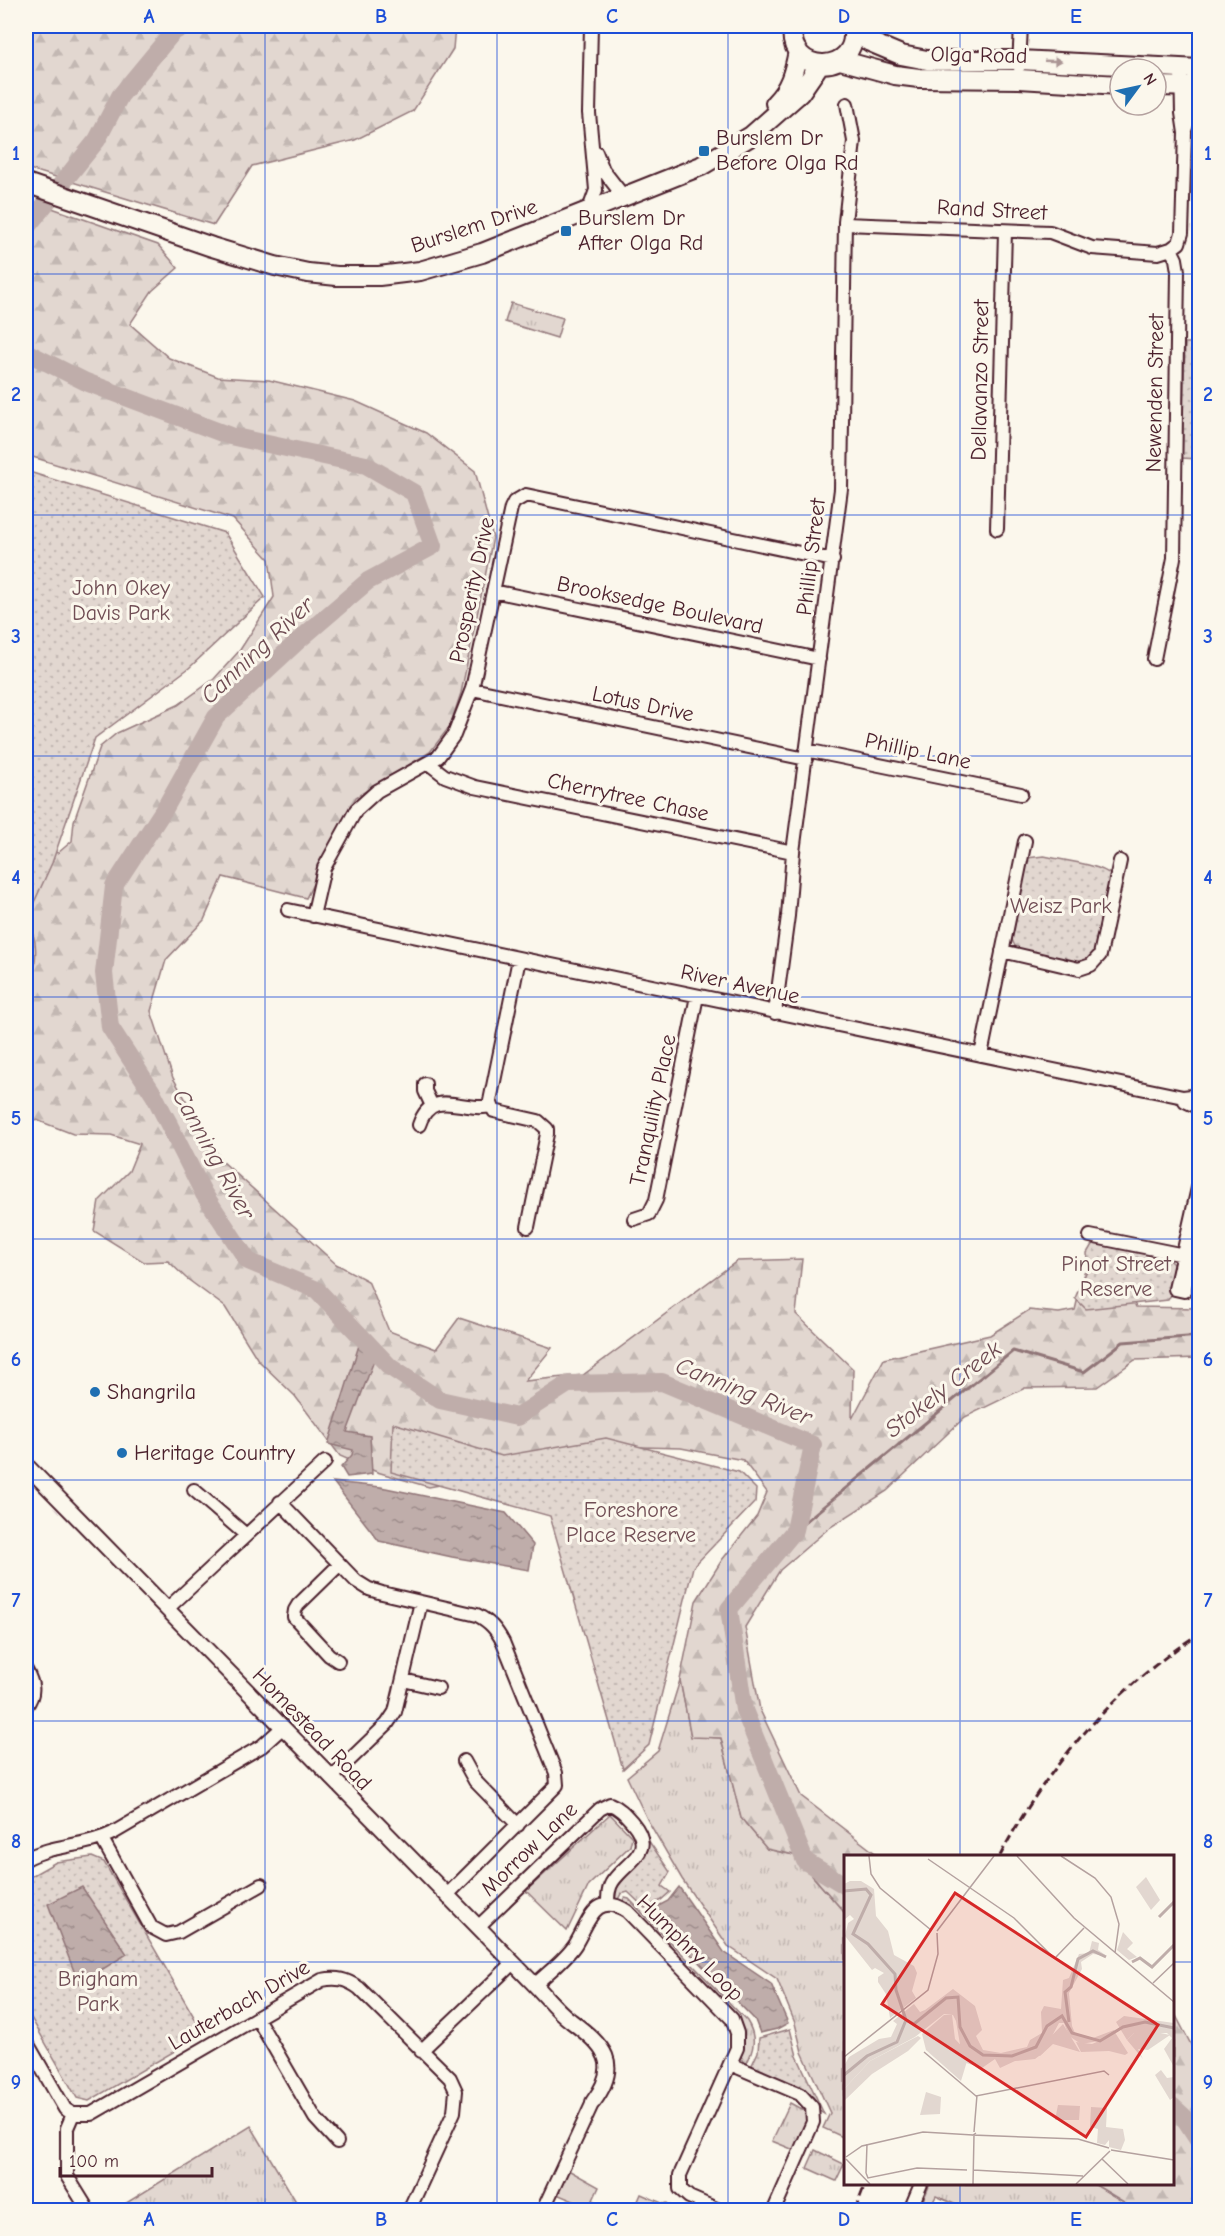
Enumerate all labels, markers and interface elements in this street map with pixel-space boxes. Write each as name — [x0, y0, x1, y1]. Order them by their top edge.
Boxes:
text: A — [143, 5, 155, 28]
text: B — [375, 5, 387, 28]
text: C — [606, 5, 618, 28]
text: D — [838, 5, 850, 28]
text: E — [1070, 5, 1082, 28]
street label: Olga Road — [930, 41, 1028, 69]
one-way arrow — [1044, 57, 1063, 66]
north arrow — [1108, 57, 1168, 117]
text: N — [1139, 70, 1160, 89]
place label: Burslem Dr Before Olga Rd — [716, 125, 859, 176]
text: 1 — [12, 142, 20, 165]
text: 1 — [1204, 142, 1212, 165]
marker: Burslem Dr Before Olga Rd — [697, 144, 711, 158]
street label: Burslem Drive — [407, 193, 541, 259]
street label: Rand Street — [936, 194, 1049, 226]
place label: Burslem Dr After Olga Rd — [578, 205, 704, 256]
marker: Burslem Dr After Olga Rd — [559, 224, 573, 238]
street label: Dellavanzo Street — [966, 298, 994, 461]
street label: Newenden Street — [1141, 313, 1169, 473]
text: 2 — [11, 383, 21, 406]
text: 2 — [1203, 383, 1213, 406]
street label: Phillip Street — [791, 496, 831, 617]
street label: Prosperity Drive — [444, 515, 500, 665]
street label: Brooksedge Boulevard — [555, 570, 765, 640]
park label: John Okey Davis Park — [72, 575, 170, 626]
water label: Canning River — [195, 590, 320, 709]
text: 3 — [11, 625, 21, 648]
text: 3 — [1203, 625, 1213, 648]
street label: Lotus Drive — [590, 681, 696, 727]
street label: Phillip Lane — [863, 727, 973, 775]
street label: Cherrytree Chase — [545, 767, 711, 827]
text: 4 — [11, 866, 21, 889]
text: 4 — [1203, 866, 1213, 889]
park label: Weisz Park — [1010, 893, 1112, 919]
street label: River Avenue — [678, 959, 802, 1009]
street label: Tranquility Place — [624, 1032, 682, 1188]
water label: Canning River — [167, 1084, 262, 1225]
text: 5 — [11, 1107, 21, 1130]
text: 5 — [1203, 1107, 1213, 1130]
park label: Pinot Street Reserve — [1061, 1251, 1172, 1302]
water label: Stokely Creek — [879, 1335, 1007, 1443]
text: 6 — [11, 1348, 21, 1371]
text: 6 — [1203, 1348, 1213, 1371]
water label: Canning River — [672, 1351, 818, 1432]
place label: Shangrila — [107, 1379, 196, 1405]
marker: Shangrila — [88, 1385, 102, 1399]
place label: Heritage Country — [134, 1440, 295, 1466]
marker: Heritage Country — [115, 1446, 129, 1460]
park label: Foreshore Place Reserve — [566, 1497, 696, 1548]
text: 7 — [12, 1589, 21, 1612]
text: 7 — [1204, 1589, 1213, 1612]
street label: Homestead Road — [247, 1662, 377, 1796]
street label: Morrow Lane — [475, 1796, 583, 1902]
text: 8 — [11, 1830, 21, 1853]
text: 8 — [1203, 1830, 1213, 1853]
inset map — [844, 1855, 1174, 2185]
street label: Humphry Loop — [631, 1889, 749, 2007]
street label: Lauterbach Drive — [164, 1954, 314, 2056]
park label: Brigham Park — [58, 1966, 138, 2017]
text: 9 — [11, 2071, 21, 2094]
text: 9 — [1203, 2071, 1213, 2094]
scale bar — [60, 2140, 212, 2178]
text: 100 m — [69, 2151, 119, 2172]
text: A — [143, 2208, 155, 2231]
text: B — [375, 2208, 387, 2231]
text: C — [606, 2208, 618, 2231]
text: D — [838, 2208, 850, 2231]
text: E — [1070, 2208, 1082, 2231]

